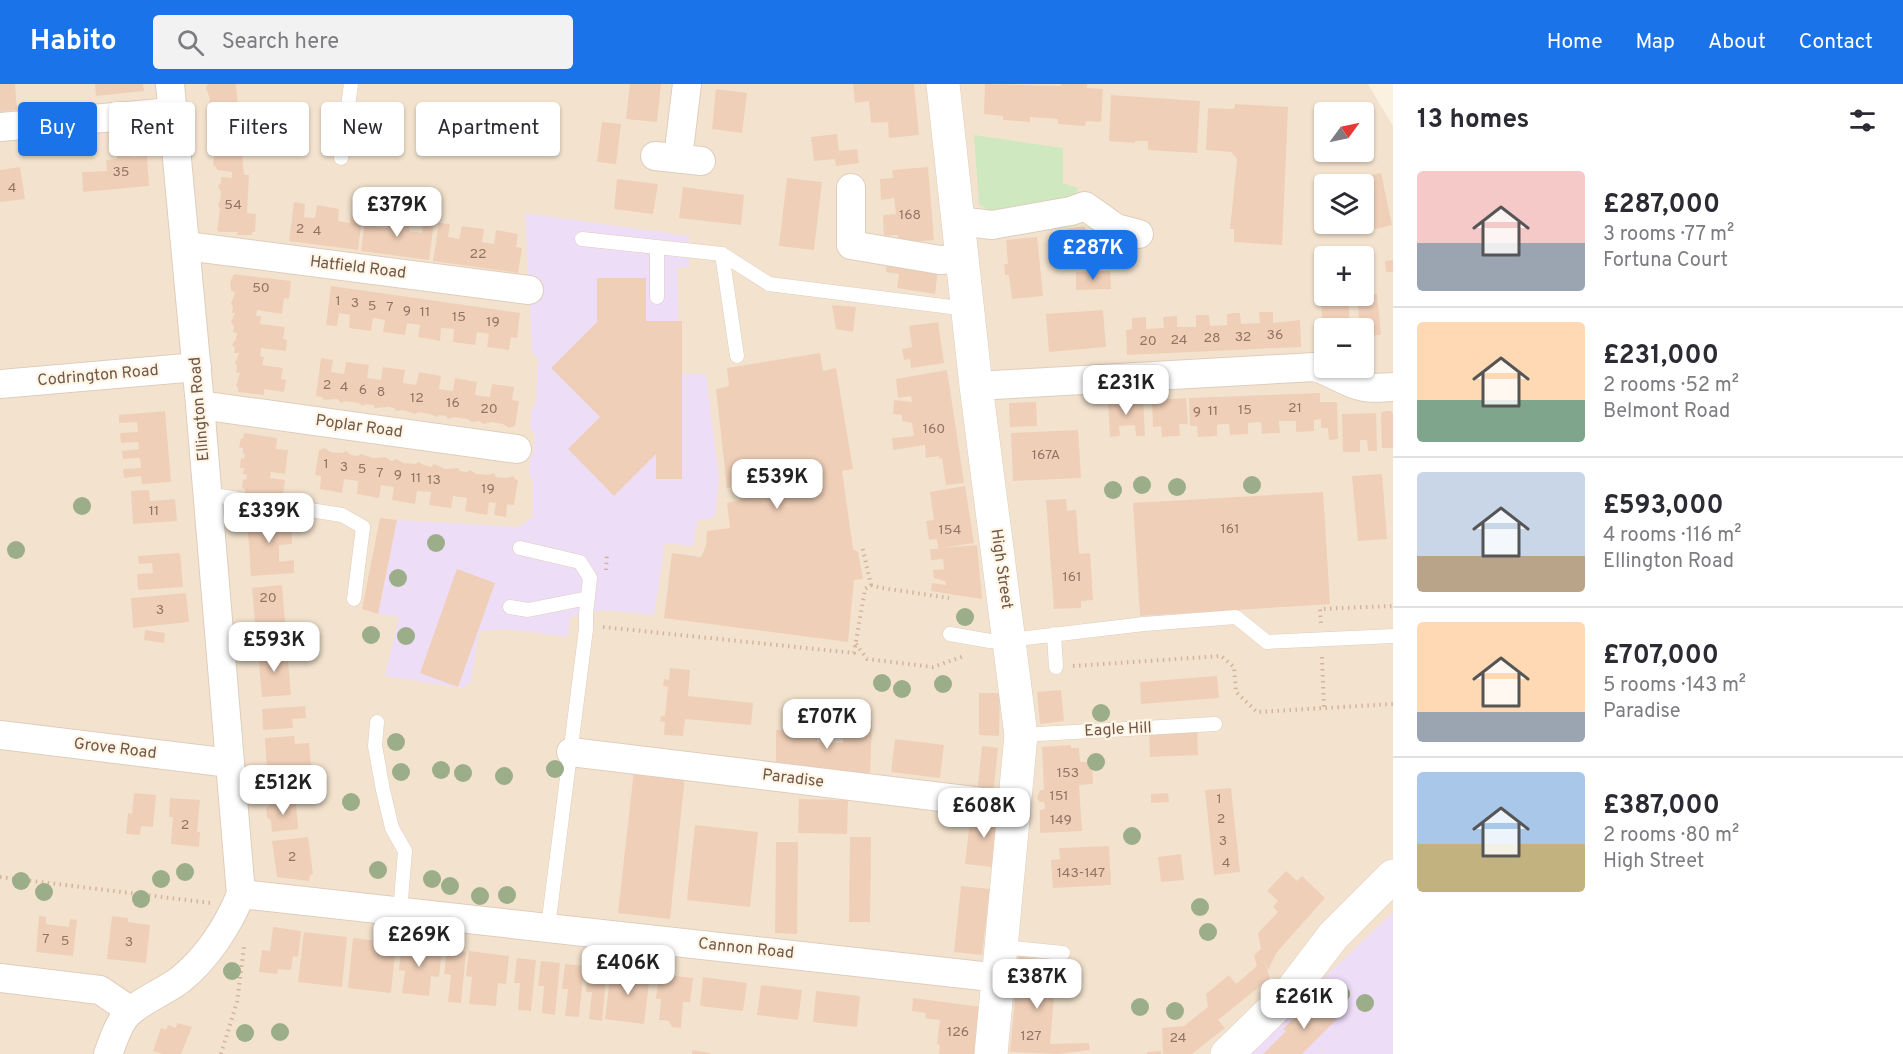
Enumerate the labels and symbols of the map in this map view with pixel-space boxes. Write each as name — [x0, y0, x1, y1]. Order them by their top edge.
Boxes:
north arrow — [1314, 102, 1374, 162]
house number: 35 — [112, 164, 130, 181]
house number: 4 — [8, 180, 16, 197]
pin: £379K — [355, 187, 439, 238]
house number: 54 — [224, 197, 242, 214]
house number: 168 — [899, 207, 921, 224]
house number: 2 — [296, 221, 304, 238]
house number: 4 — [313, 223, 321, 240]
pin: £287K — [1051, 230, 1135, 281]
house number: 22 — [469, 246, 487, 263]
street label: Hatfield Road — [309, 252, 407, 284]
house number: 50 — [252, 280, 270, 297]
house number: 1 — [335, 293, 341, 310]
house number: 3 — [351, 295, 359, 312]
house number: 5 — [368, 298, 376, 315]
house number: 7 — [386, 299, 394, 316]
house number: 9 — [403, 303, 411, 320]
house number: 11 — [420, 304, 430, 321]
house number: 15 — [452, 309, 466, 326]
house number: 19 — [486, 314, 500, 331]
house number: 36 — [1267, 327, 1283, 344]
house number: 32 — [1235, 329, 1251, 346]
house number: 28 — [1203, 330, 1221, 347]
house number: 24 — [1170, 332, 1188, 349]
house number: 20 — [1139, 333, 1157, 350]
street label: Ellington Road — [185, 356, 215, 462]
street label: Codrington Road — [37, 361, 159, 391]
pin: £231K — [1084, 365, 1168, 416]
house number: 2 — [323, 377, 331, 394]
house number: 4 — [340, 379, 348, 396]
house number: 6 — [359, 382, 367, 399]
house number: 8 — [377, 384, 385, 401]
house number: 12 — [410, 390, 424, 407]
house number: 16 — [446, 395, 460, 412]
house number: 21 — [1288, 400, 1302, 417]
house number: 20 — [480, 401, 498, 418]
house number: 15 — [1238, 402, 1252, 419]
house number: 11 — [1208, 403, 1218, 420]
house number: 9 — [1193, 404, 1201, 421]
street label: Poplar Road — [314, 411, 404, 443]
house number: 160 — [923, 421, 945, 438]
house number: 167A — [1032, 447, 1060, 464]
house number: 1 — [323, 456, 329, 473]
house number: 3 — [340, 459, 348, 476]
pin: £539K — [735, 459, 819, 510]
house number: 5 — [358, 461, 366, 478]
house number: 7 — [376, 465, 384, 482]
house number: 9 — [394, 467, 402, 484]
house number: 11 — [411, 470, 421, 487]
house number: 13 — [427, 472, 441, 489]
house number: 19 — [481, 481, 495, 498]
pin: £339K — [227, 493, 311, 544]
house number: 11 — [149, 503, 159, 520]
house number: 161 — [1221, 521, 1239, 538]
house number: 154 — [939, 522, 961, 539]
street label: High Street — [985, 527, 1017, 611]
house number: 161 — [1063, 569, 1081, 586]
house number: 20 — [259, 590, 277, 607]
house number: 3 — [156, 602, 164, 619]
pin: £593K — [232, 622, 316, 673]
pin: £707K — [785, 699, 869, 750]
street label: Eagle Hill — [1084, 718, 1152, 742]
street label: Grove Road — [72, 734, 158, 764]
pin: £512K — [241, 765, 325, 816]
street label: Paradise — [761, 765, 825, 793]
house number: 153 — [1057, 765, 1079, 782]
pin: £608K — [942, 788, 1026, 839]
house number: 151 — [1049, 788, 1069, 805]
house number: 1 — [1216, 791, 1222, 808]
house number: 2 — [1217, 811, 1225, 828]
house number: 149 — [1050, 812, 1072, 829]
house number: 2 — [181, 817, 189, 834]
house number: 3 — [1219, 833, 1227, 850]
house number: 2 — [288, 849, 296, 866]
house number: 4 — [1222, 855, 1230, 872]
house number: 143-147 — [1057, 865, 1105, 882]
pin: £269K — [377, 917, 461, 968]
house number: 7 — [42, 931, 50, 948]
house number: 5 — [61, 933, 69, 950]
house number: 3 — [125, 934, 133, 951]
street label: Cannon Road — [697, 934, 795, 964]
pin: £406K — [586, 945, 670, 996]
pin: £387K — [995, 959, 1079, 1010]
pin: £261K — [1262, 979, 1346, 1030]
house number: 126 — [947, 1024, 969, 1041]
house number: 127 — [1021, 1028, 1041, 1045]
house number: 24 — [1169, 1030, 1187, 1047]

